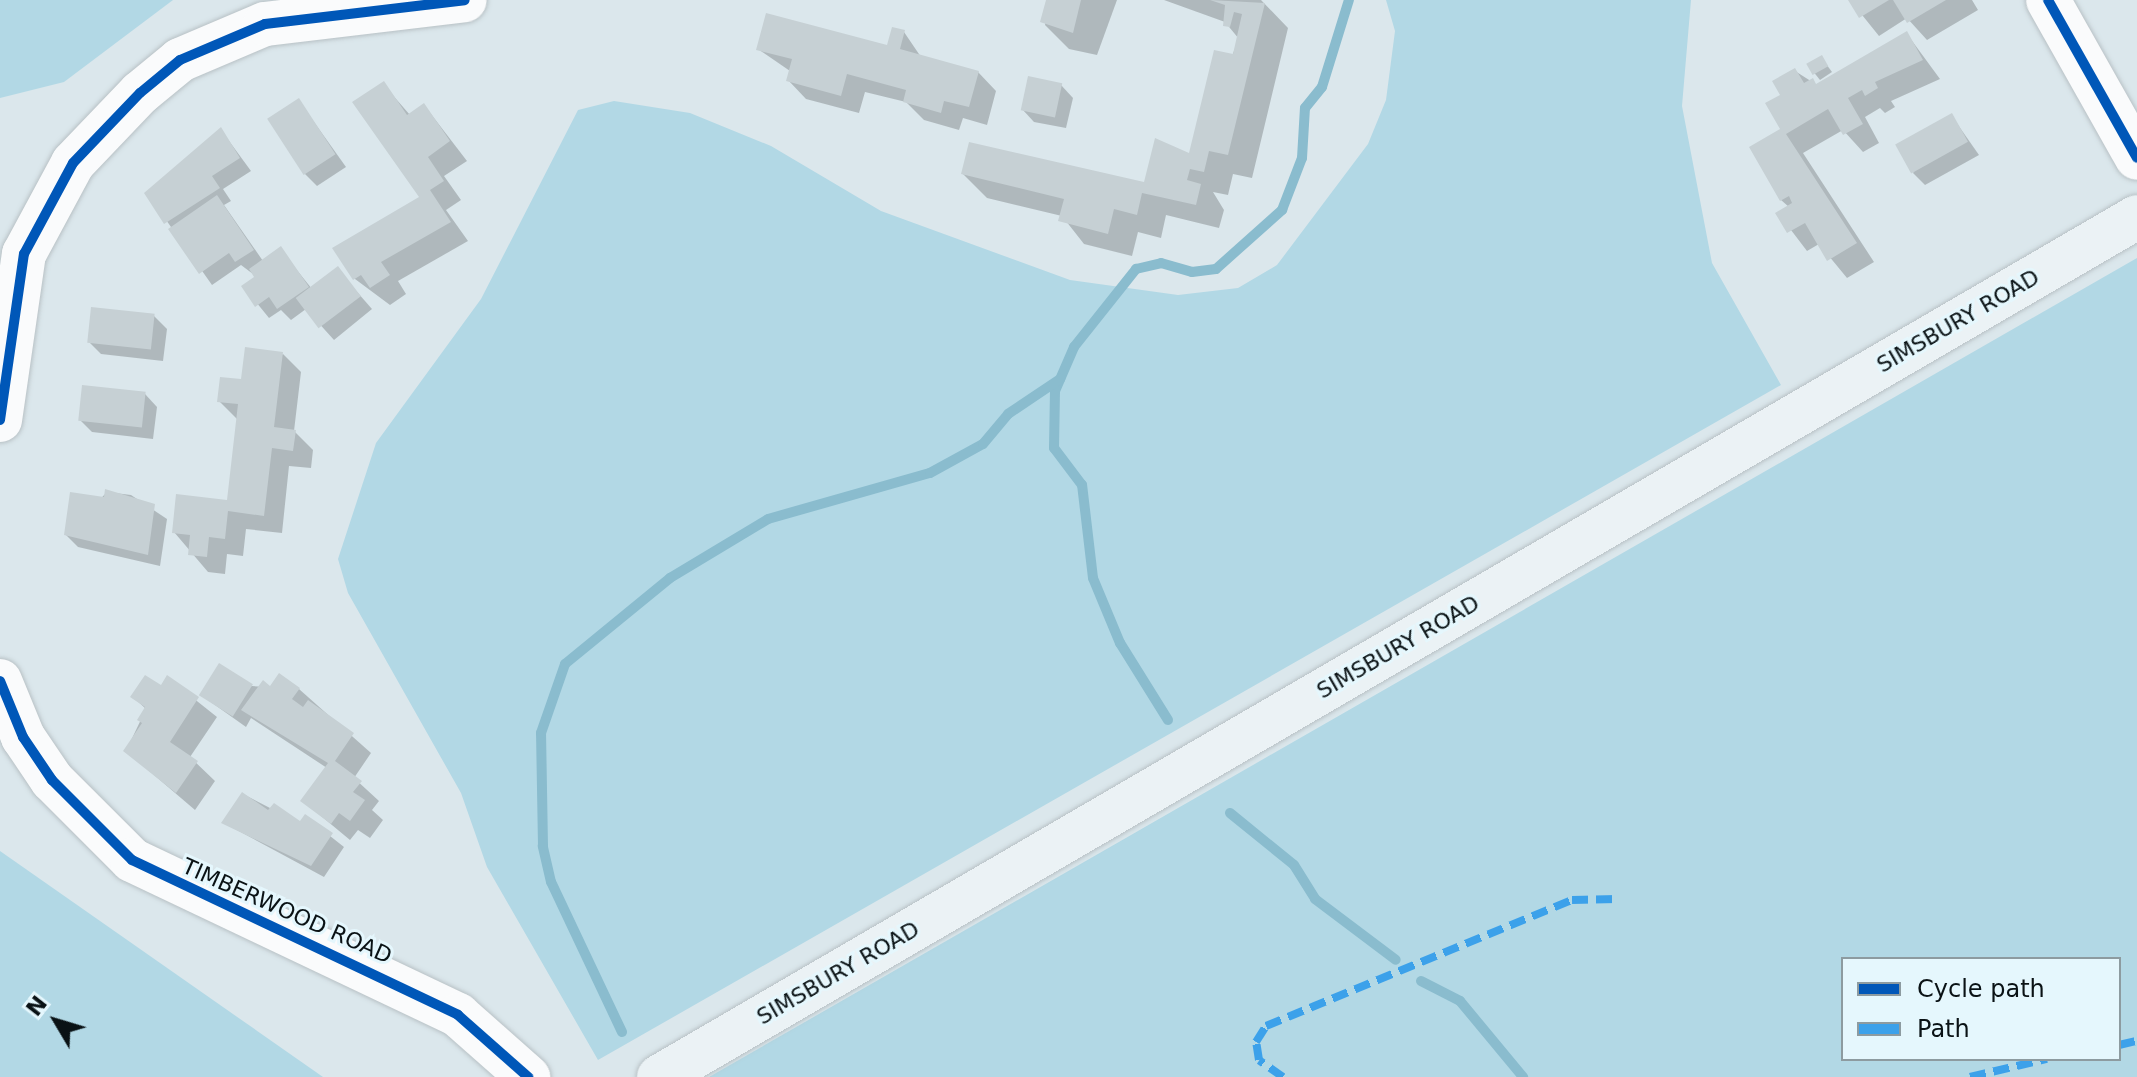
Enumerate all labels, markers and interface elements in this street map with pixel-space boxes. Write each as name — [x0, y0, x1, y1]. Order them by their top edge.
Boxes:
street label: SIMSBURY ROAD — [1872, 264, 2044, 378]
street label: SIMSBURY ROAD — [1312, 590, 1484, 704]
street label: TIMBERWOOD ROAD — [178, 853, 396, 969]
street label: SIMSBURY ROAD — [752, 916, 924, 1030]
legend — [1841, 957, 2121, 1061]
text: Cycle path — [1917, 975, 2045, 1003]
north arrow — [16, 981, 96, 1061]
text: N — [21, 991, 52, 1021]
text: Path — [1917, 1015, 1970, 1043]

